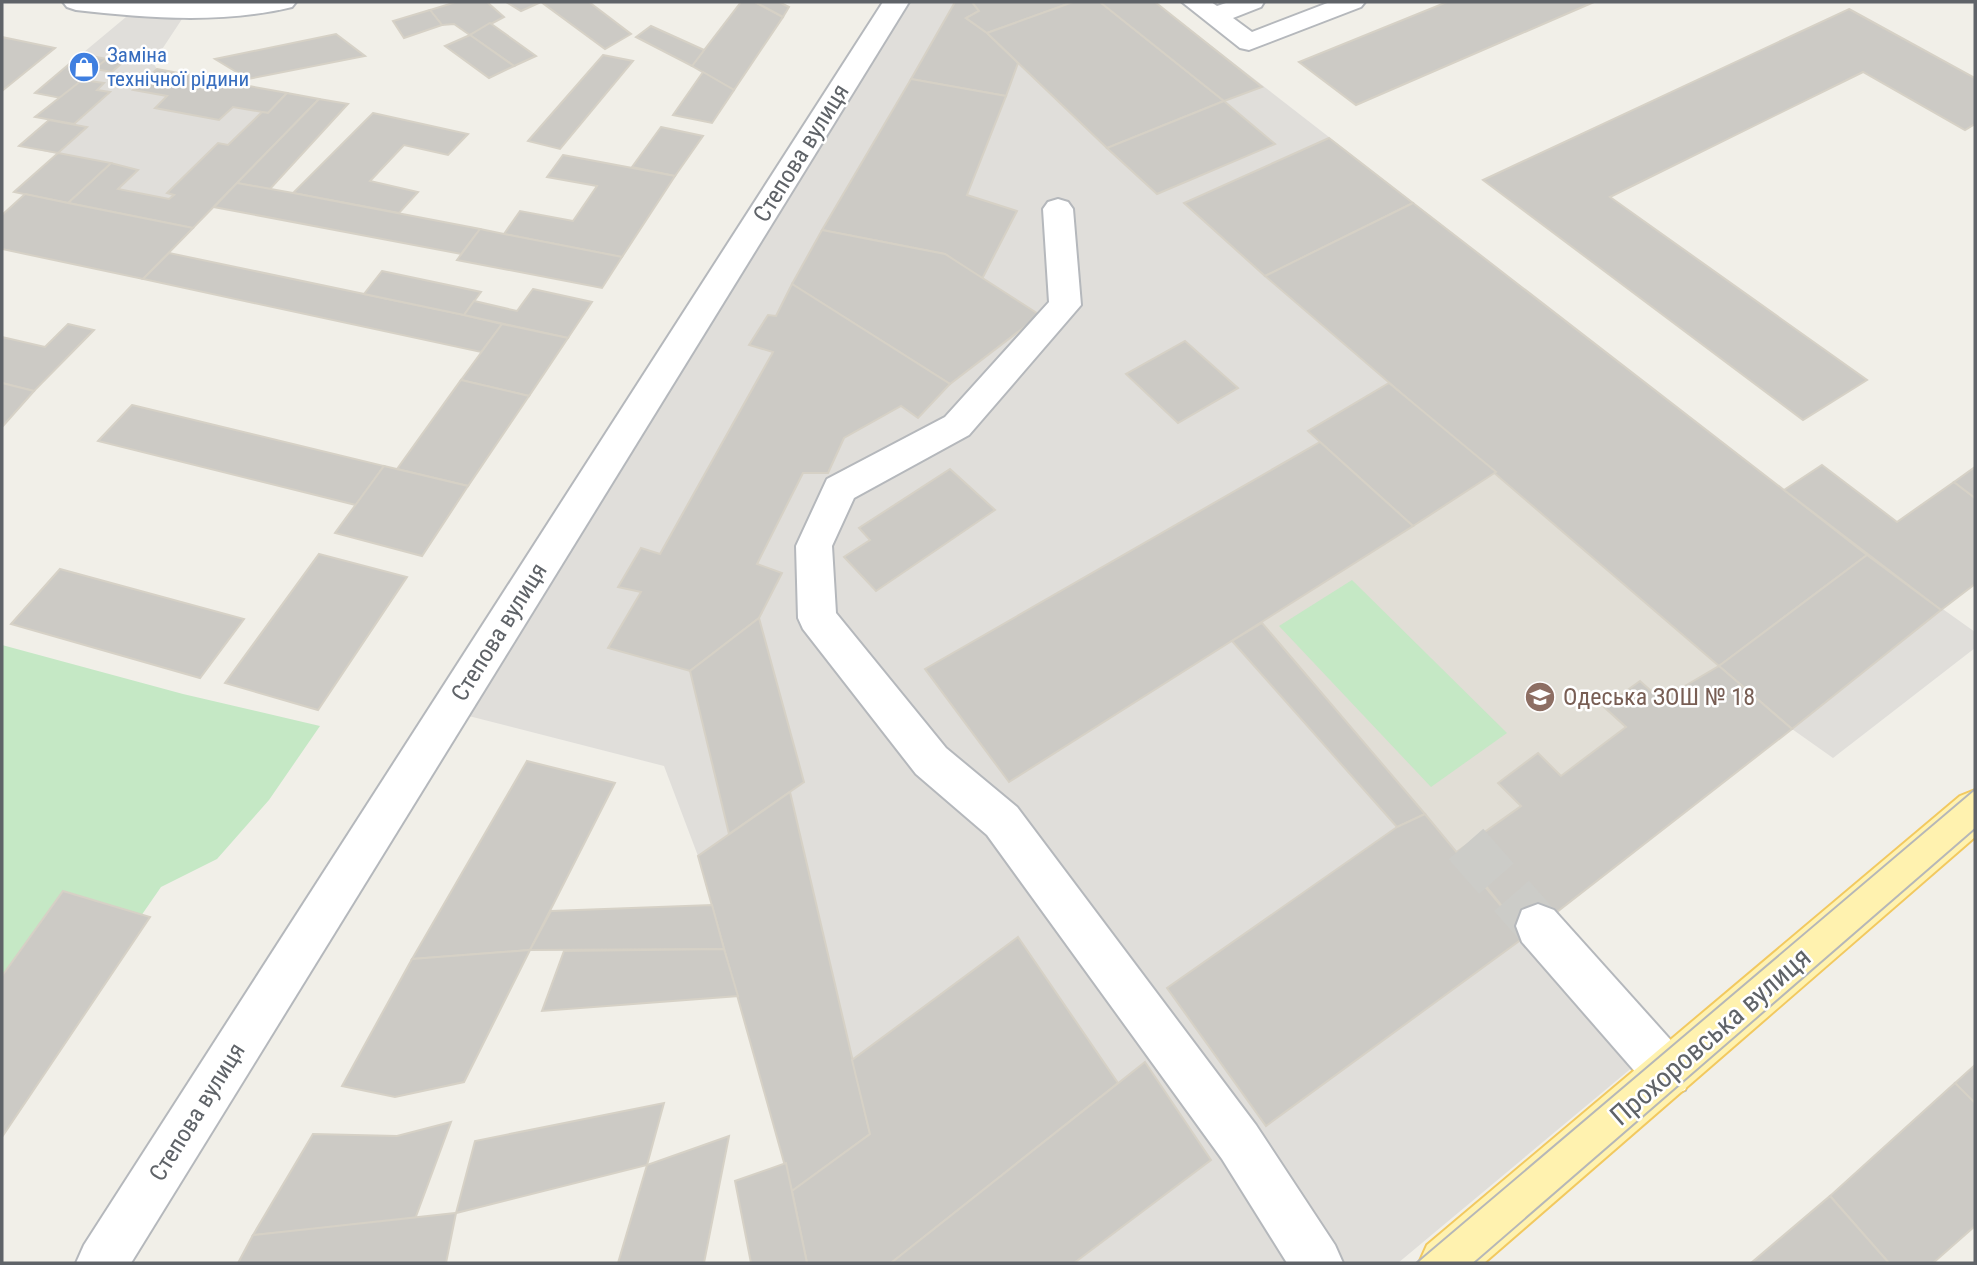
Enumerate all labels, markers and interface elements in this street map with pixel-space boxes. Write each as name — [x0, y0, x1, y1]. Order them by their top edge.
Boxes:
place label: Заміна технічної рідини — [107, 43, 249, 91]
shop icon: Заміна технічної рідини — [67, 50, 101, 84]
street label: Степова вулиця — [747, 79, 855, 227]
street label: Степова вулиця — [445, 558, 553, 706]
school or university icon: Одеська ЗОШ № 18 — [1523, 680, 1557, 714]
place label: Одеська ЗОШ № 18 — [1563, 683, 1755, 711]
street label: Прохоровська вулиця — [1603, 940, 1817, 1132]
street label: Степова вулиця — [143, 1038, 251, 1186]

